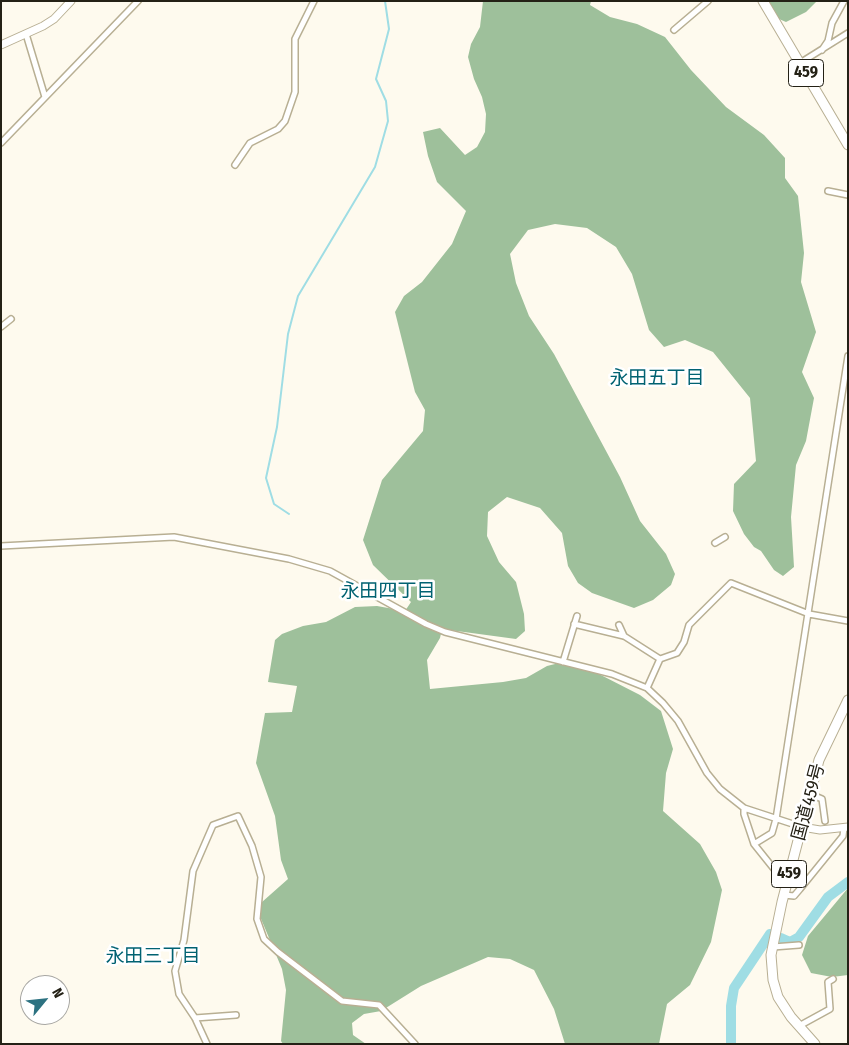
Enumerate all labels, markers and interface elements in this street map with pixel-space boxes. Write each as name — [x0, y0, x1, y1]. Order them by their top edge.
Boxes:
road number: 459 — [788, 59, 824, 86]
district label: 永田五丁目 — [610, 368, 704, 390]
district label: 永田四丁目 — [341, 581, 435, 603]
street label: 国道459号 — [788, 761, 830, 843]
road number: 459 — [772, 861, 806, 888]
district label: 永田三丁目 — [106, 946, 200, 968]
north arrow — [20, 975, 70, 1025]
text: N — [48, 985, 67, 1001]

